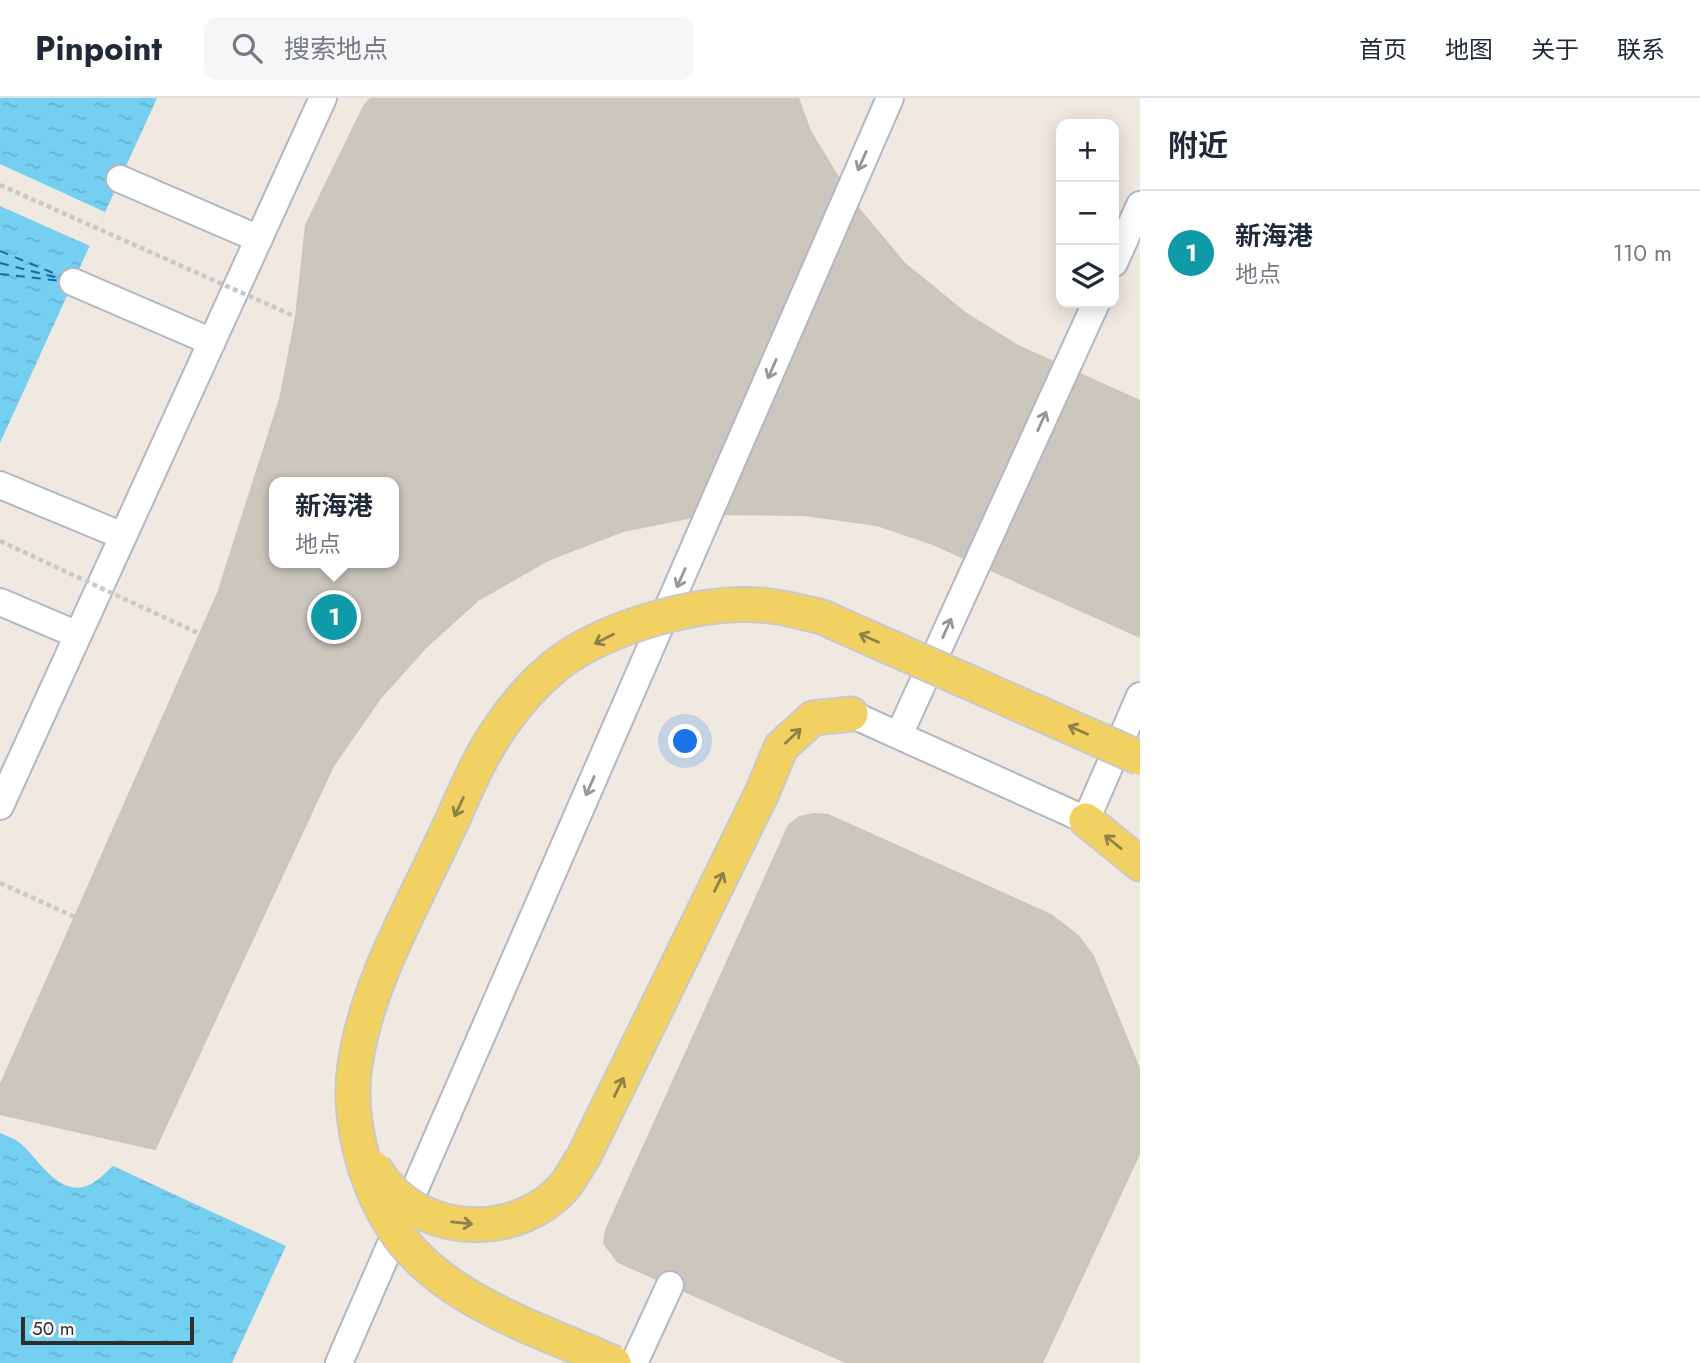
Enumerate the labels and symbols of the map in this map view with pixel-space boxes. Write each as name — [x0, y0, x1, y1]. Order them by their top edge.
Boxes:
one-way arrow — [855, 149, 868, 171]
one-way arrow — [764, 358, 777, 379]
one-way arrow — [1036, 411, 1049, 432]
one-way arrow — [674, 567, 687, 588]
pin: 1 — [311, 591, 357, 643]
one-way arrow — [941, 618, 954, 639]
one-way arrow — [859, 631, 881, 644]
one-way arrow — [594, 632, 614, 646]
one-way arrow — [1067, 723, 1089, 736]
your location — [668, 724, 702, 758]
one-way arrow — [784, 728, 801, 745]
one-way arrow — [583, 775, 596, 797]
one-way arrow — [452, 796, 465, 817]
one-way arrow — [1105, 834, 1123, 849]
one-way arrow — [712, 872, 726, 893]
one-way arrow — [612, 1077, 626, 1098]
one-way arrow — [450, 1217, 473, 1230]
scale bar — [21, 1314, 194, 1346]

